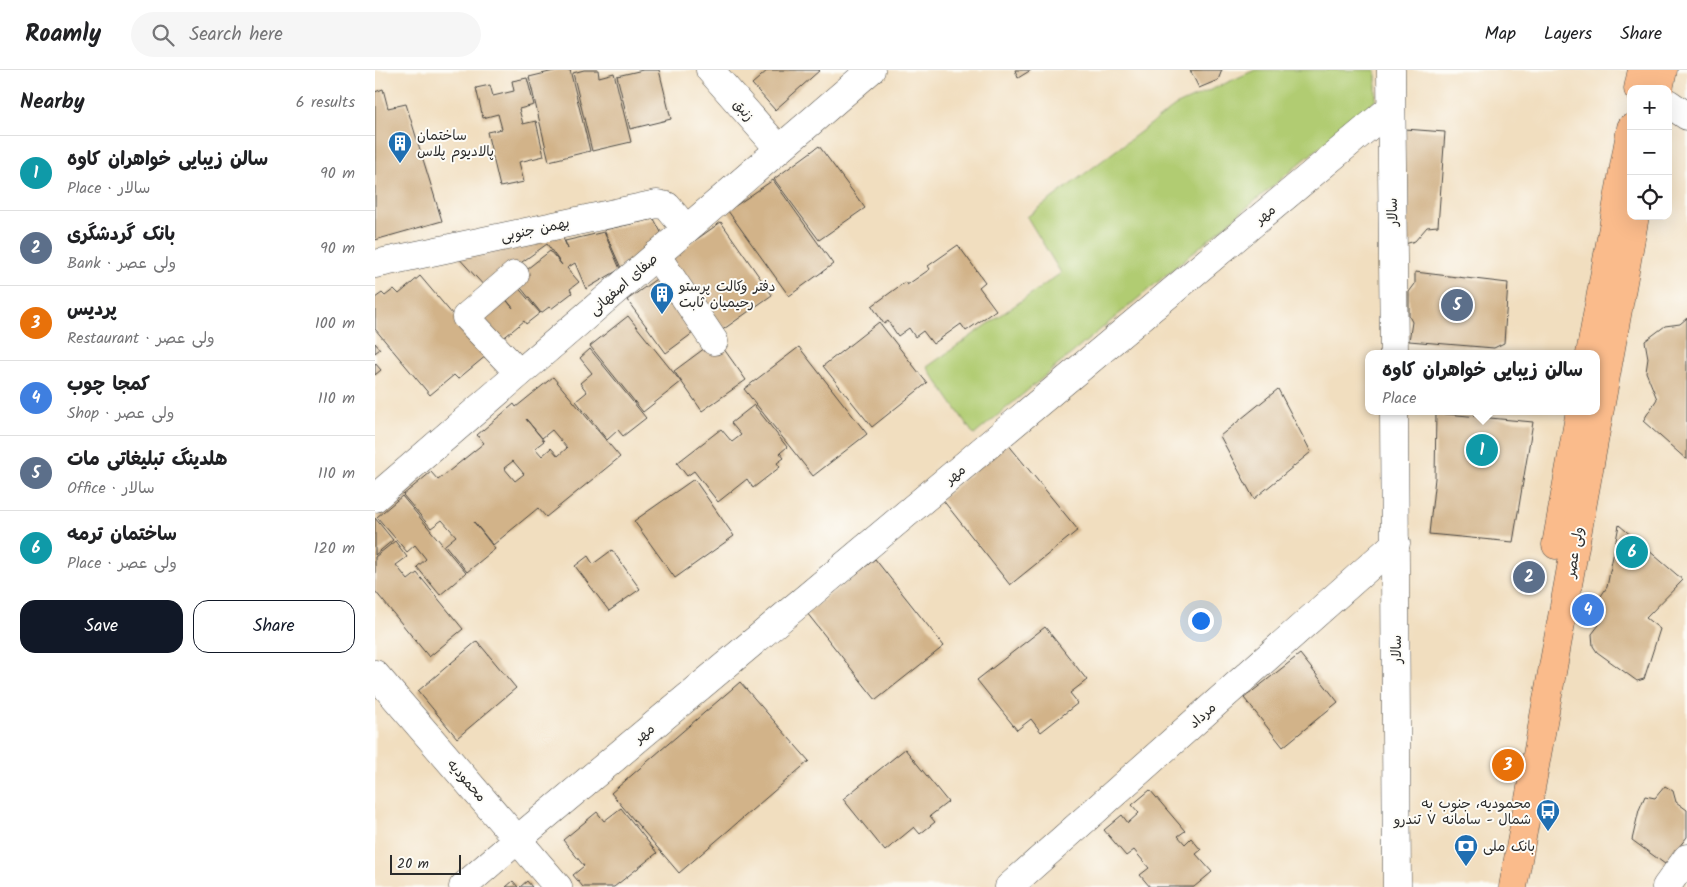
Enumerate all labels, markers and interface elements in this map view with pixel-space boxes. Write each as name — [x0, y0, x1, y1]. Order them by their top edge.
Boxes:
search box — [131, 12, 481, 57]
text: Roamly — [25, 15, 101, 54]
text: Search here — [189, 20, 283, 50]
text: Map — [1485, 20, 1516, 49]
text: Layers — [1544, 20, 1592, 49]
text: Share — [1620, 20, 1662, 49]
icon: search — [149, 21, 177, 49]
map controls — [1627, 85, 1672, 220]
button: + — [1627, 85, 1672, 130]
text: Nearby — [20, 86, 85, 119]
text: 6 results — [296, 90, 355, 115]
street label: زنبق — [727, 95, 759, 127]
place label: ساختمان پالادیوم پلاس — [417, 125, 494, 163]
building icon: ساختمان پالادیوم پلاس — [387, 130, 413, 164]
button: − — [1627, 130, 1672, 175]
text: سالن زیبایی خواهران کاوه — [67, 145, 268, 175]
text: 1 — [34, 161, 38, 186]
text: 90 m — [320, 161, 355, 186]
button: locate — [1627, 175, 1672, 220]
text: Place · سالار — [67, 176, 151, 201]
street label: سالار — [1382, 198, 1404, 227]
street label: مهر — [1250, 199, 1281, 231]
street label: بهمن جنوبی — [499, 212, 572, 248]
text: بانک گردشگری — [67, 220, 175, 250]
text: 2 — [31, 236, 41, 261]
text: 90 m — [320, 236, 355, 261]
street label: صفای اصفهانی — [584, 249, 663, 321]
text: Bank · ولی عصر — [67, 251, 176, 276]
place label: دفتر وکالت پرستو رحیمیان ثابت — [678, 276, 776, 314]
building icon: دفتر وکالت پرستو رحیمیان ثابت — [649, 281, 675, 315]
pin: 5 — [1441, 286, 1473, 324]
text: پردیس — [67, 295, 117, 325]
text: 3 — [32, 311, 40, 336]
text: 100 m — [315, 311, 355, 336]
text: Restaurant · ولی عصر — [67, 326, 215, 351]
popup — [1365, 350, 1600, 415]
text: سالن زیبایی خواهران کاوه — [1382, 356, 1583, 386]
text: کمجا چوب — [67, 370, 150, 400]
text: 4 — [32, 386, 40, 411]
text: 110 m — [318, 386, 355, 411]
text: Place — [1382, 386, 1416, 411]
text: Shop · ولی عصر — [67, 401, 174, 426]
pin: 1 — [1466, 431, 1498, 469]
text: هلدینگ تبلیغاتی مات — [67, 445, 227, 475]
street label: مهر — [940, 459, 971, 491]
text: 5 — [32, 461, 40, 486]
text: 110 m — [318, 461, 355, 486]
text: Office · سالار — [67, 476, 155, 501]
text: ساختمان ترمه — [67, 520, 177, 550]
street label: ولی عصر — [1560, 525, 1590, 580]
pin: 6 — [1616, 533, 1648, 571]
text: 6 — [32, 536, 40, 561]
text: 120 m — [314, 536, 355, 561]
text: Place · ولی عصر — [67, 551, 177, 576]
pin: 2 — [1513, 558, 1545, 596]
pin: 4 — [1572, 591, 1604, 629]
button: Save — [20, 600, 183, 653]
button: Share — [193, 600, 355, 653]
your location — [1188, 608, 1214, 634]
street label: سالار — [1386, 635, 1408, 664]
street label: مرداد — [1184, 697, 1221, 734]
street label: مهر — [629, 718, 660, 750]
pin: 3 — [1492, 746, 1524, 784]
street label: محمودیه — [441, 754, 491, 807]
place label: محمودیه، جنوب به شمال - سامانه ۷ تندرو — [1393, 793, 1531, 831]
bus stop icon: محمودیه، جنوب به شمال - سامانه ۷ تندرو — [1535, 798, 1561, 832]
bank icon: بانک ملی — [1453, 833, 1479, 867]
place label: بانک ملی — [1483, 836, 1535, 858]
scale bar — [390, 852, 461, 875]
text: 20 m — [397, 853, 429, 875]

